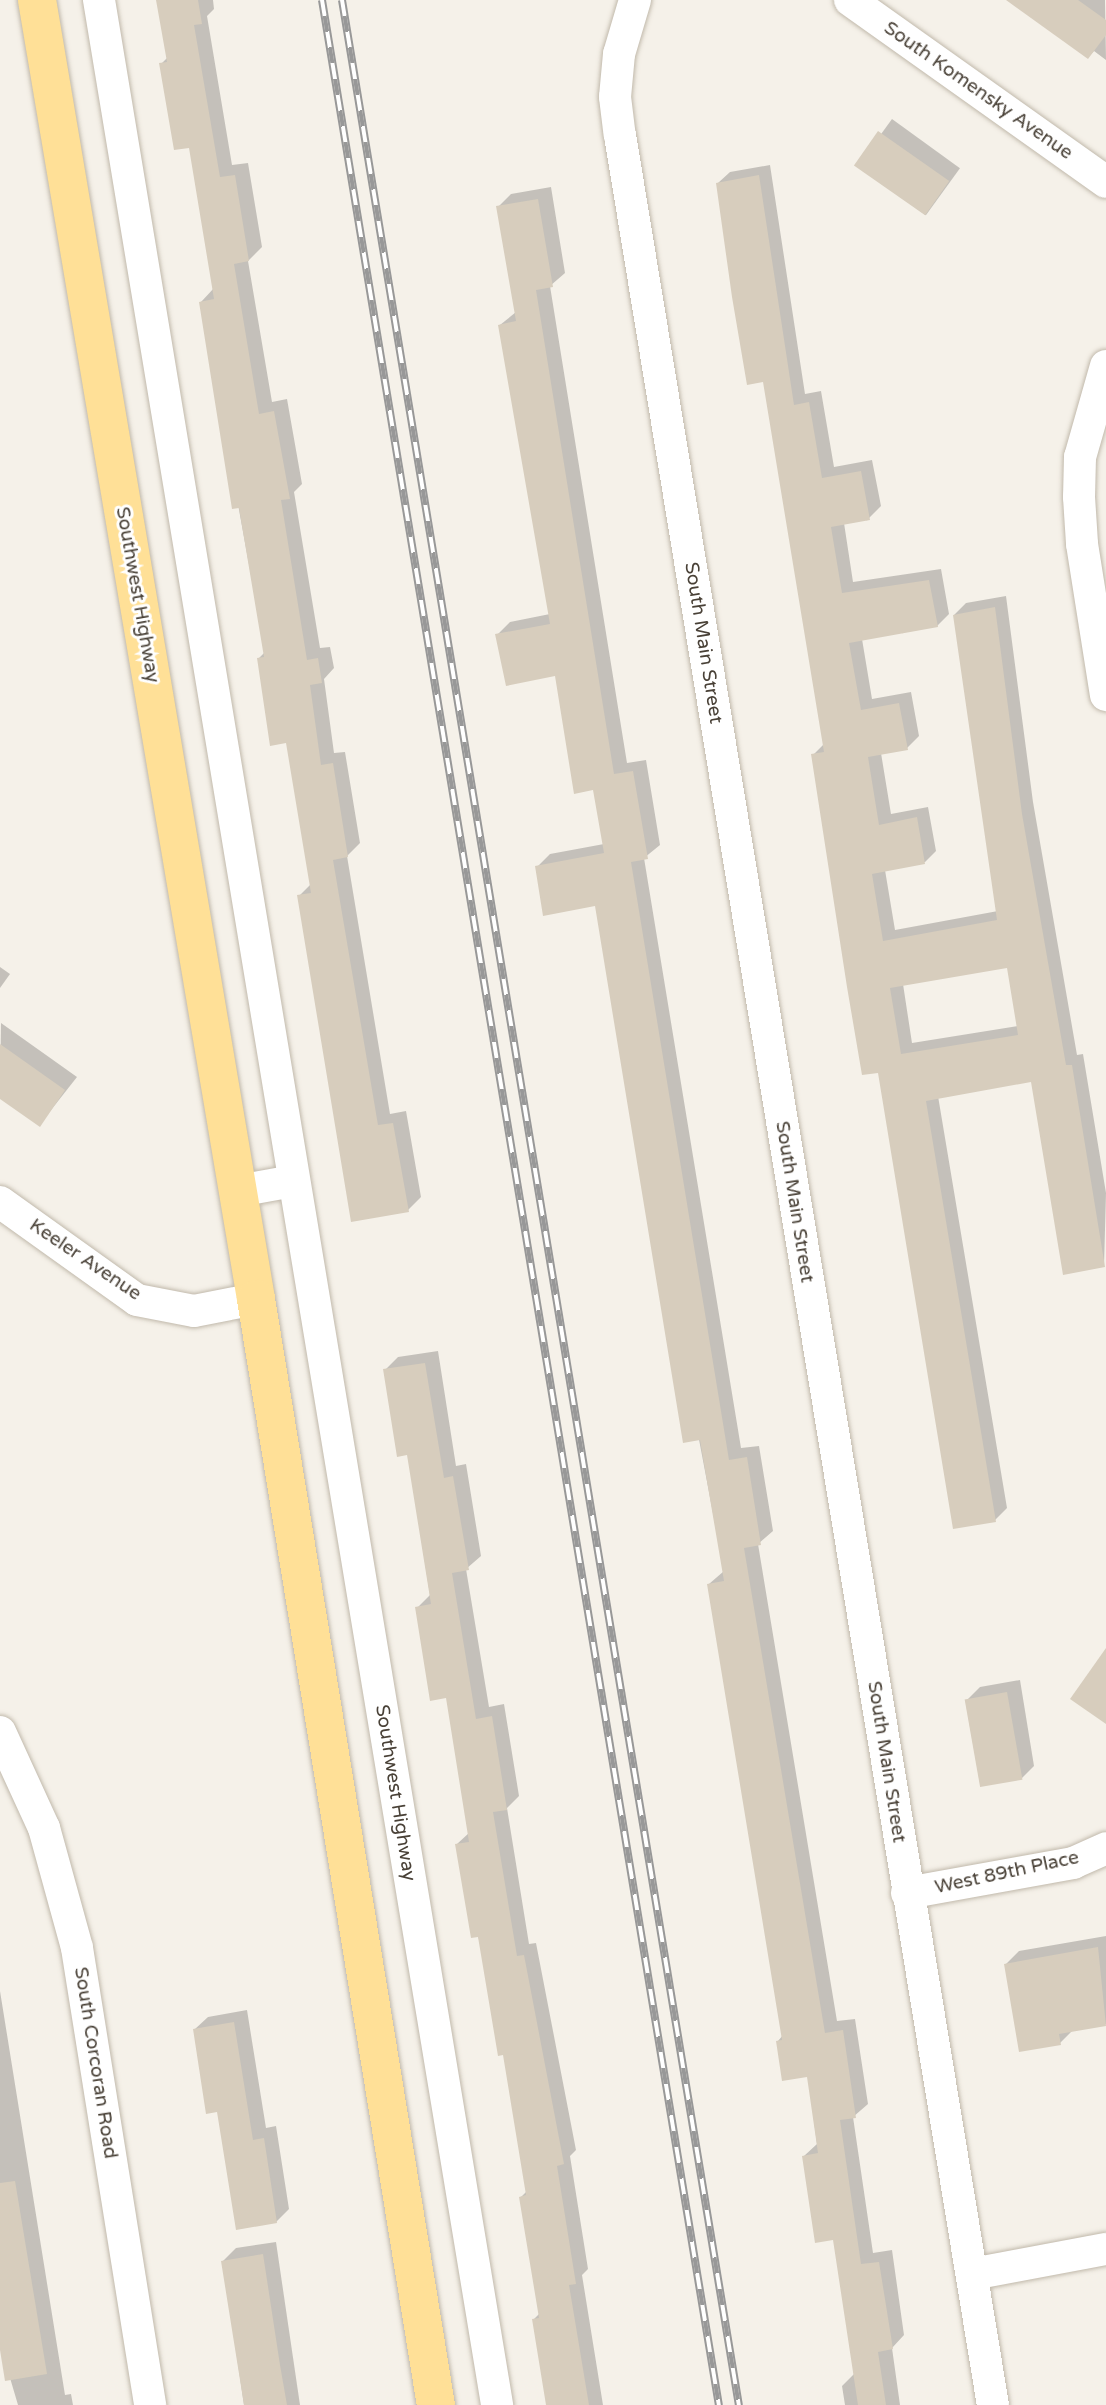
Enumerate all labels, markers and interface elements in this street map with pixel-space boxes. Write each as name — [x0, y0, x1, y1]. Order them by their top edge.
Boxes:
street label: South Komensky Avenue — [879, 17, 1077, 165]
street label: Southwest Highway — [110, 505, 164, 685]
street label: South Main Street — [679, 561, 727, 725]
street label: South Main Street — [770, 1120, 818, 1284]
street label: Keeler Avenue — [25, 1214, 145, 1306]
street label: South Main Street — [862, 1680, 910, 1844]
street label: Southwest Highway — [370, 1703, 420, 1883]
street label: West 89th Place — [933, 1847, 1081, 1899]
street label: South Corcoran Road — [69, 1965, 121, 2161]

